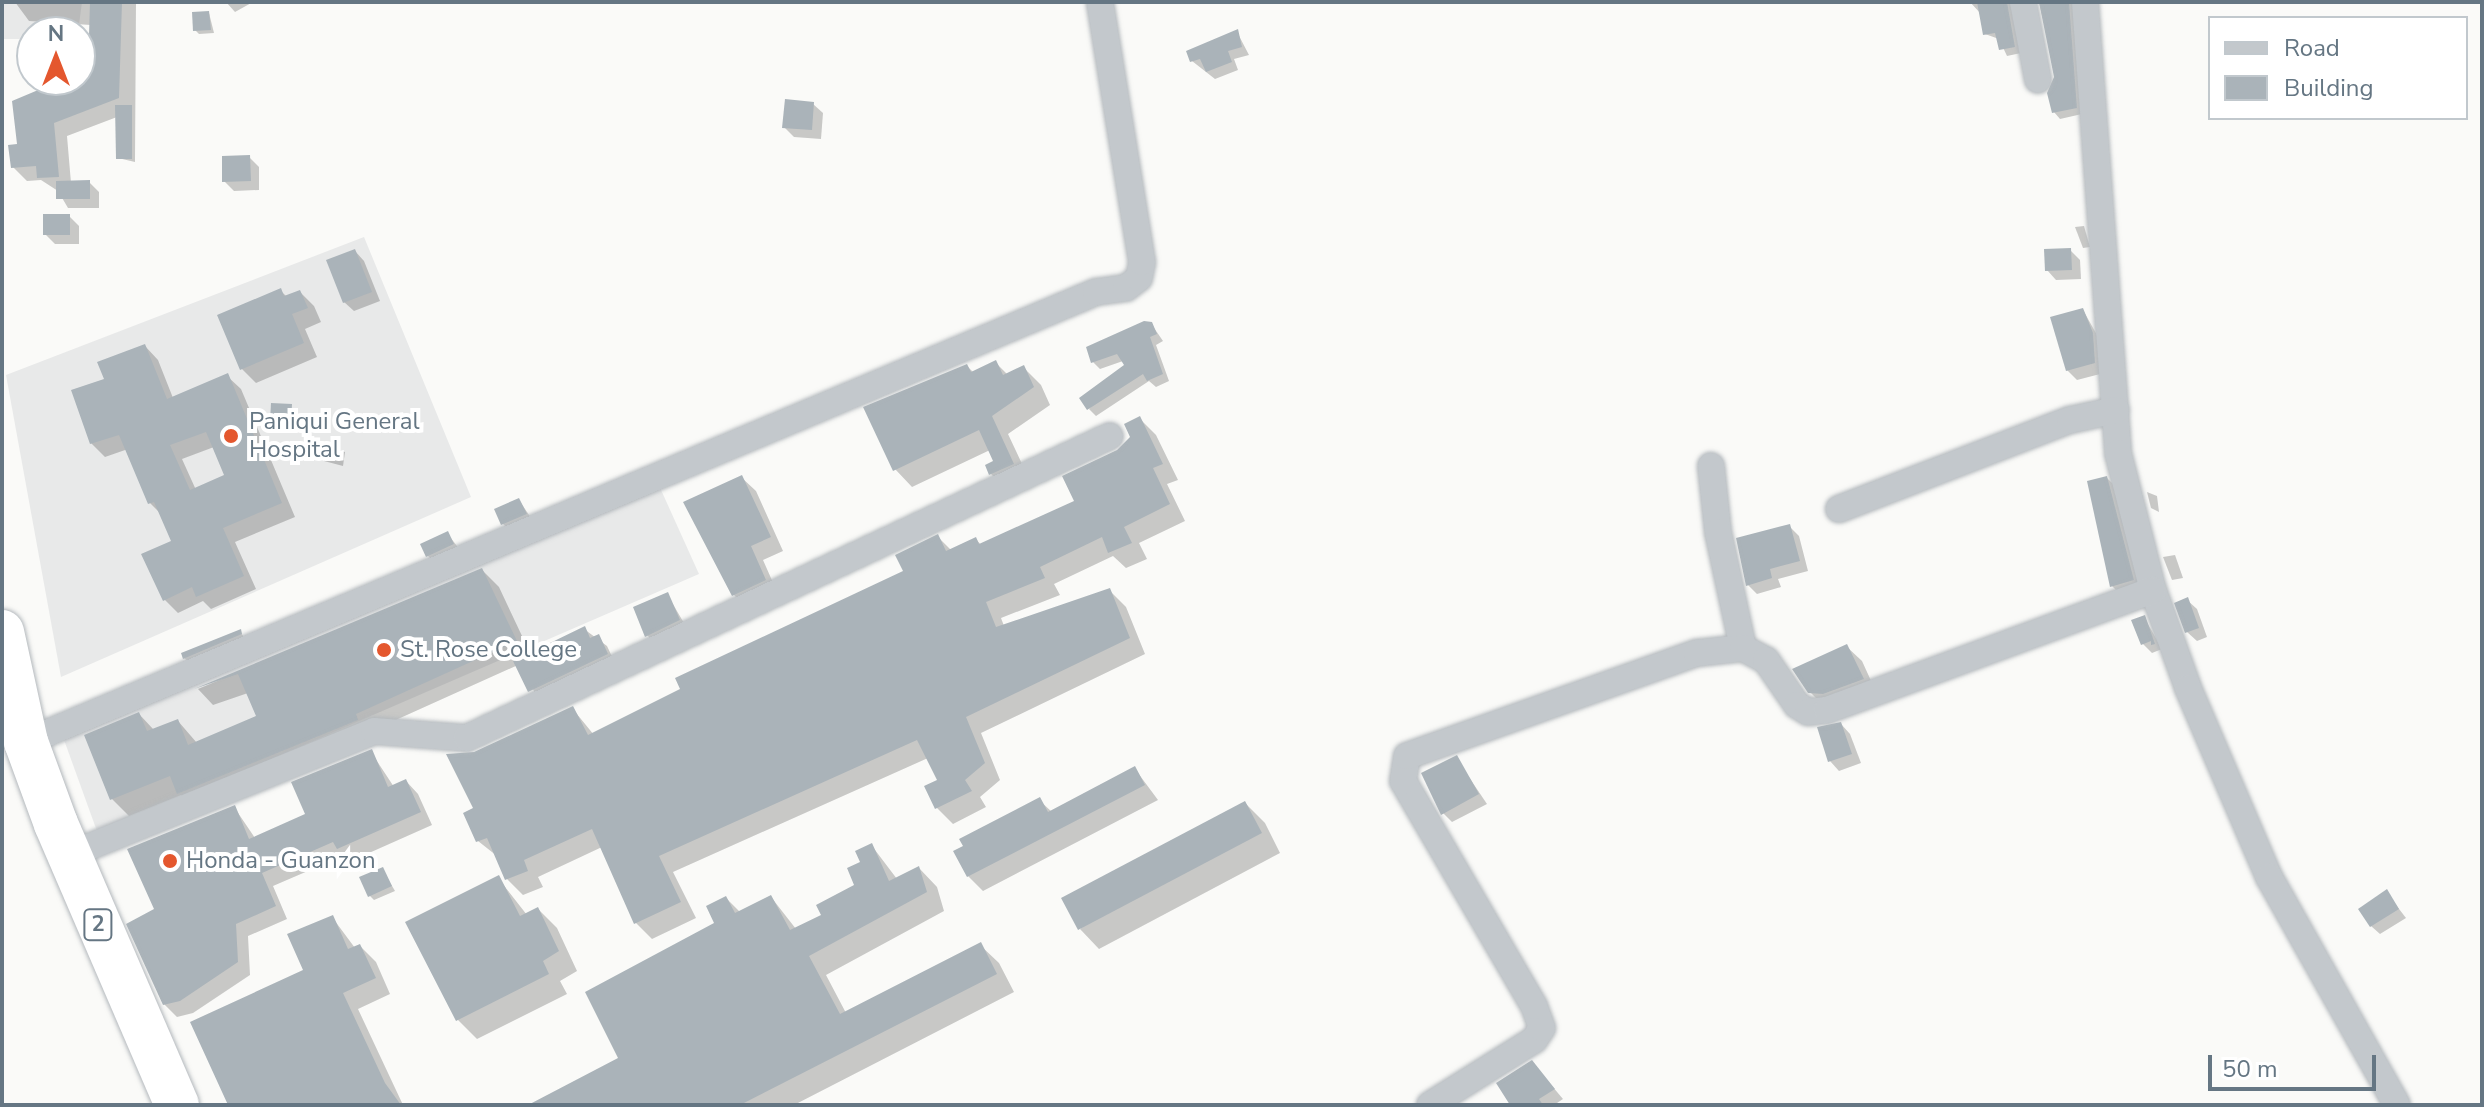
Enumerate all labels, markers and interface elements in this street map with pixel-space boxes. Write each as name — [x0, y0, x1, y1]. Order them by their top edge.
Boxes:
north arrow — [16, 16, 96, 96]
legend — [2208, 16, 2468, 120]
text: N — [48, 19, 64, 49]
text: Road — [2284, 32, 2340, 64]
text: Building — [2284, 72, 2374, 104]
place label: Paniqui General Hospital — [249, 408, 420, 464]
marker: Paniqui General Hospital — [220, 425, 242, 447]
place label: St. Rose College — [400, 636, 577, 664]
marker: St. Rose College — [375, 641, 393, 659]
place label: Honda - Guanzon — [186, 847, 376, 875]
marker: Honda - Guanzon — [161, 852, 179, 870]
road number: 2 — [82, 907, 114, 943]
scale bar — [2212, 1039, 2380, 1089]
text: 50 m — [2222, 1053, 2278, 1085]

